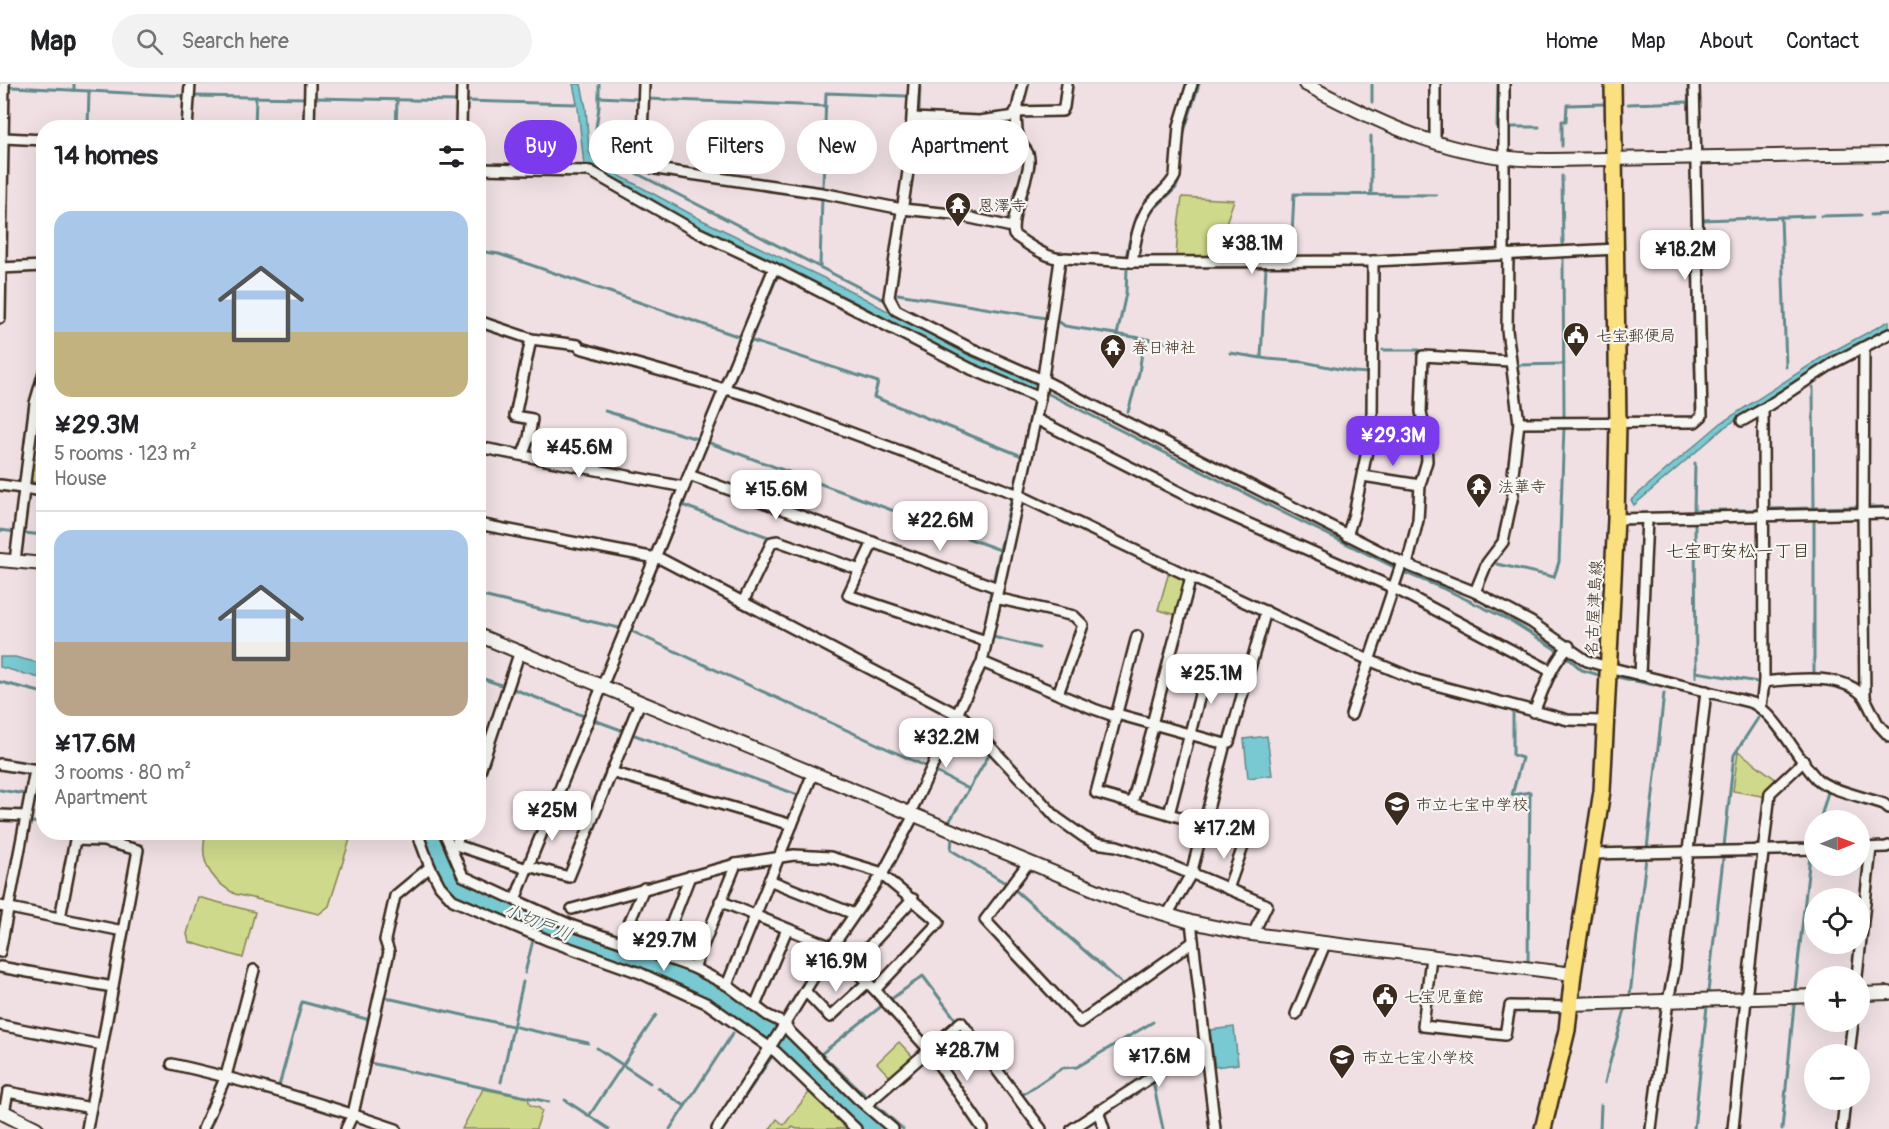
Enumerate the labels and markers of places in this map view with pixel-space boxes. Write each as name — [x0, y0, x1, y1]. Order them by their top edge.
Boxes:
temple icon: 恩澤寺 — [943, 190, 973, 228]
place label: 恩澤寺 — [978, 196, 1026, 216]
pin: ¥38.1M — [1203, 224, 1301, 275]
pin: ¥18.2M — [1636, 230, 1734, 281]
public building icon: 七宝郵便局 — [1561, 320, 1591, 358]
place label: 七宝郵便局 — [1596, 326, 1676, 346]
temple icon: 春日神社 — [1098, 332, 1128, 370]
place label: 春日神社 — [1132, 338, 1196, 358]
pin: ¥29.3M — [1344, 416, 1442, 467]
pin: ¥45.6M — [530, 428, 628, 479]
pin: ¥15.6M — [727, 470, 825, 521]
temple icon: 法華寺 — [1464, 471, 1494, 509]
place label: 法華寺 — [1498, 477, 1546, 497]
pin: ¥22.6M — [891, 501, 989, 552]
pin: ¥25.1M — [1162, 654, 1260, 705]
pin: ¥32.2M — [897, 718, 995, 769]
school or university icon: 市立七宝中学校 — [1382, 789, 1412, 827]
pin: ¥25M — [516, 791, 588, 842]
place label: 市立七宝中学校 — [1416, 795, 1528, 815]
pin: ¥17.2M — [1175, 809, 1273, 860]
pin: ¥29.7M — [615, 921, 713, 972]
pin: ¥16.9M — [787, 942, 885, 993]
public building icon: 七宝児童館 — [1370, 981, 1400, 1019]
place label: 七宝児童館 — [1404, 987, 1484, 1007]
pin: ¥28.7M — [918, 1031, 1016, 1082]
pin: ¥17.6M — [1110, 1037, 1208, 1088]
school or university icon: 市立七宝小学校 — [1327, 1042, 1357, 1080]
place label: 市立七宝小学校 — [1362, 1048, 1474, 1068]

